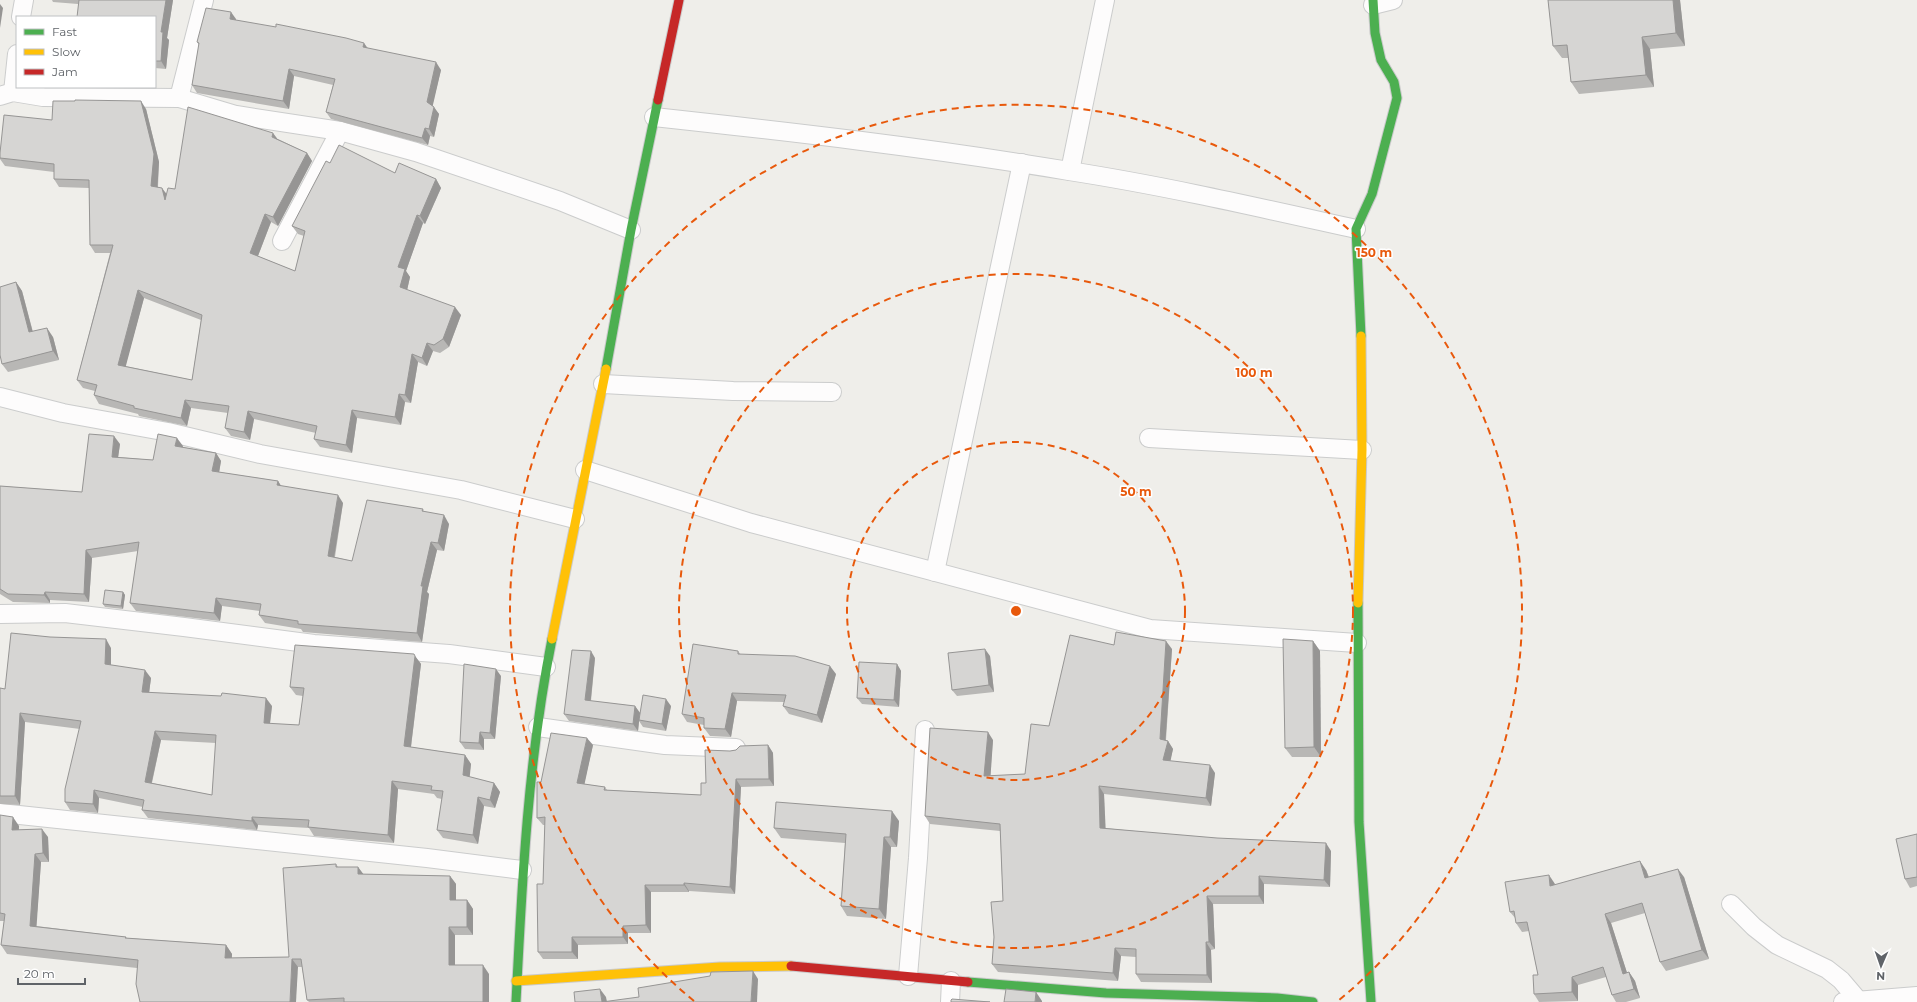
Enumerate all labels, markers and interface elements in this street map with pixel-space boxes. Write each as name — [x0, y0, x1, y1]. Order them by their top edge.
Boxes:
legend — [16, 16, 156, 88]
text: Fast — [52, 24, 77, 39]
text: Slow — [52, 44, 81, 59]
text: Jam — [51, 64, 78, 79]
text: 150 m — [1356, 245, 1392, 260]
text: 100 m — [1236, 365, 1272, 380]
text: 50 m — [1120, 484, 1152, 499]
centre of rings — [1009, 604, 1023, 618]
north arrow — [1861, 946, 1901, 986]
scale bar — [18, 960, 85, 986]
text: 20 m — [24, 966, 55, 981]
text: N — [1876, 969, 1885, 983]

